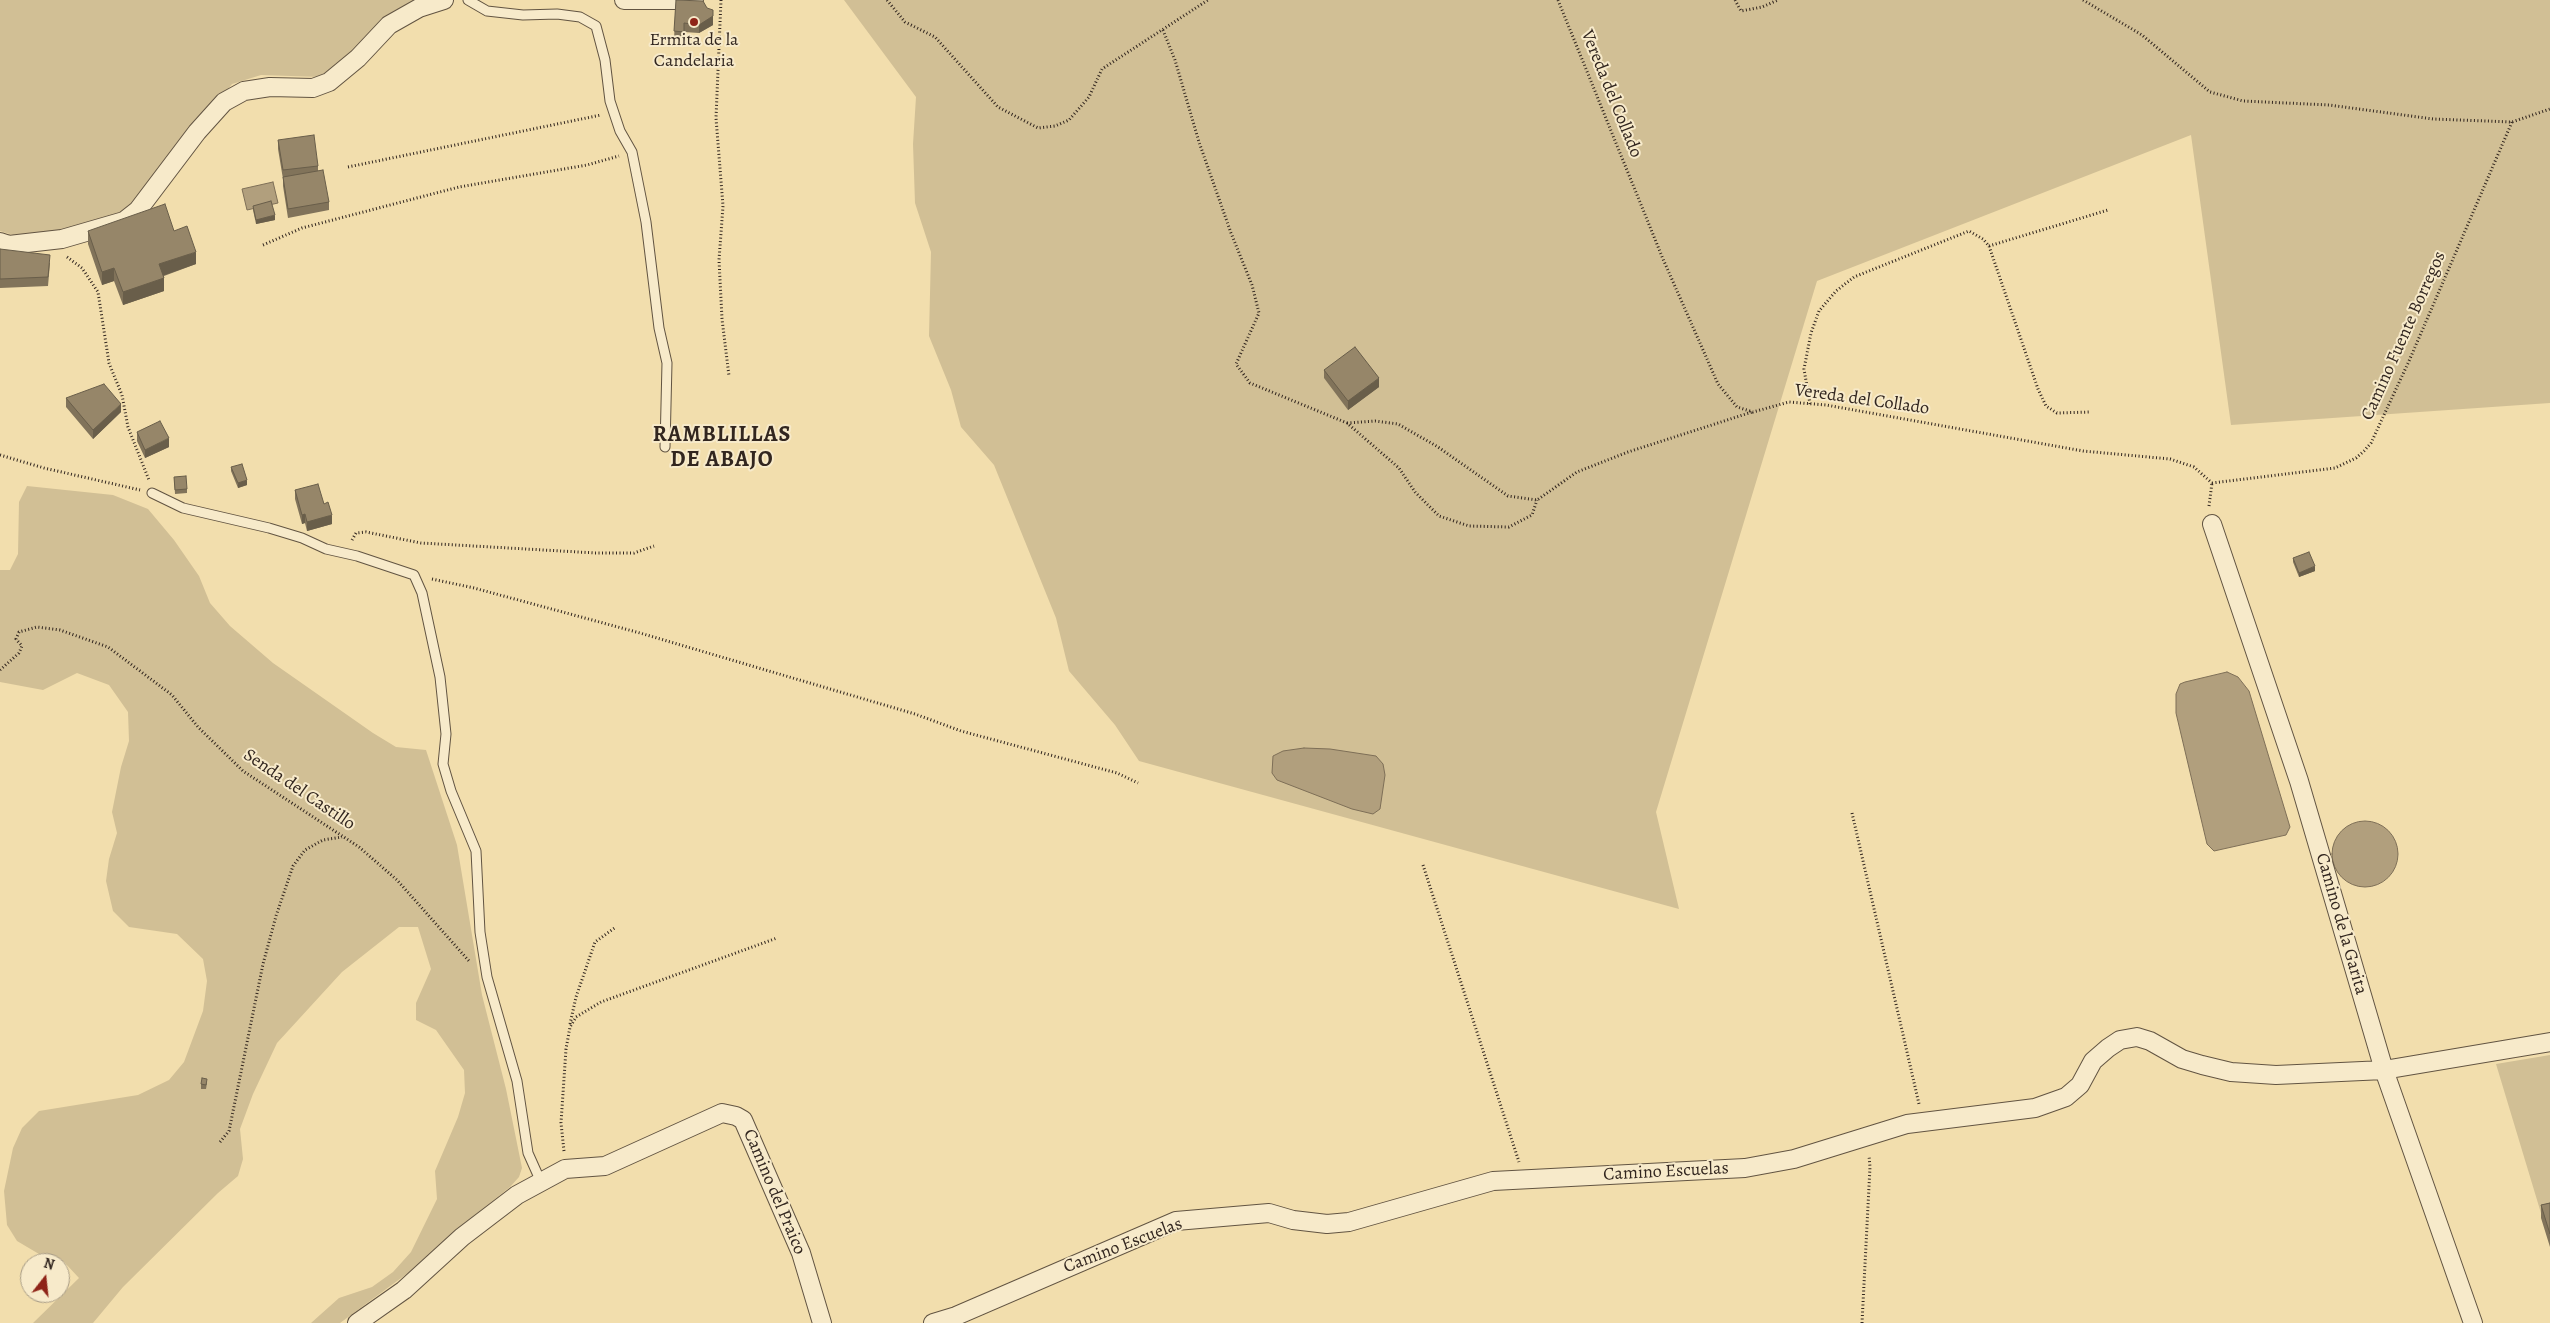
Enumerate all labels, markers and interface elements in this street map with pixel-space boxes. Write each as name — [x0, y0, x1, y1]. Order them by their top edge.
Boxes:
marker: Ermita de la Candelaria — [688, 16, 700, 28]
street label: Vereda del Collado — [1576, 27, 1646, 161]
place label: Ermita de la Candelaria — [649, 30, 739, 72]
street label: Camino Fuente Borregos — [2357, 248, 2451, 424]
street label: Vereda del Collado — [1793, 380, 1931, 420]
district label: RAMBLILLAS DE ABAJO — [651, 423, 793, 474]
street label: Senda del Castillo — [239, 745, 359, 835]
street label: Camino de la Garita — [2310, 851, 2372, 997]
street label: Camino del Praico — [738, 1126, 810, 1258]
street label: Camino Escuelas — [1603, 1158, 1729, 1186]
street label: Camino Escuelas — [1061, 1213, 1185, 1279]
north arrow — [20, 1253, 70, 1303]
text: N — [41, 1254, 57, 1275]

